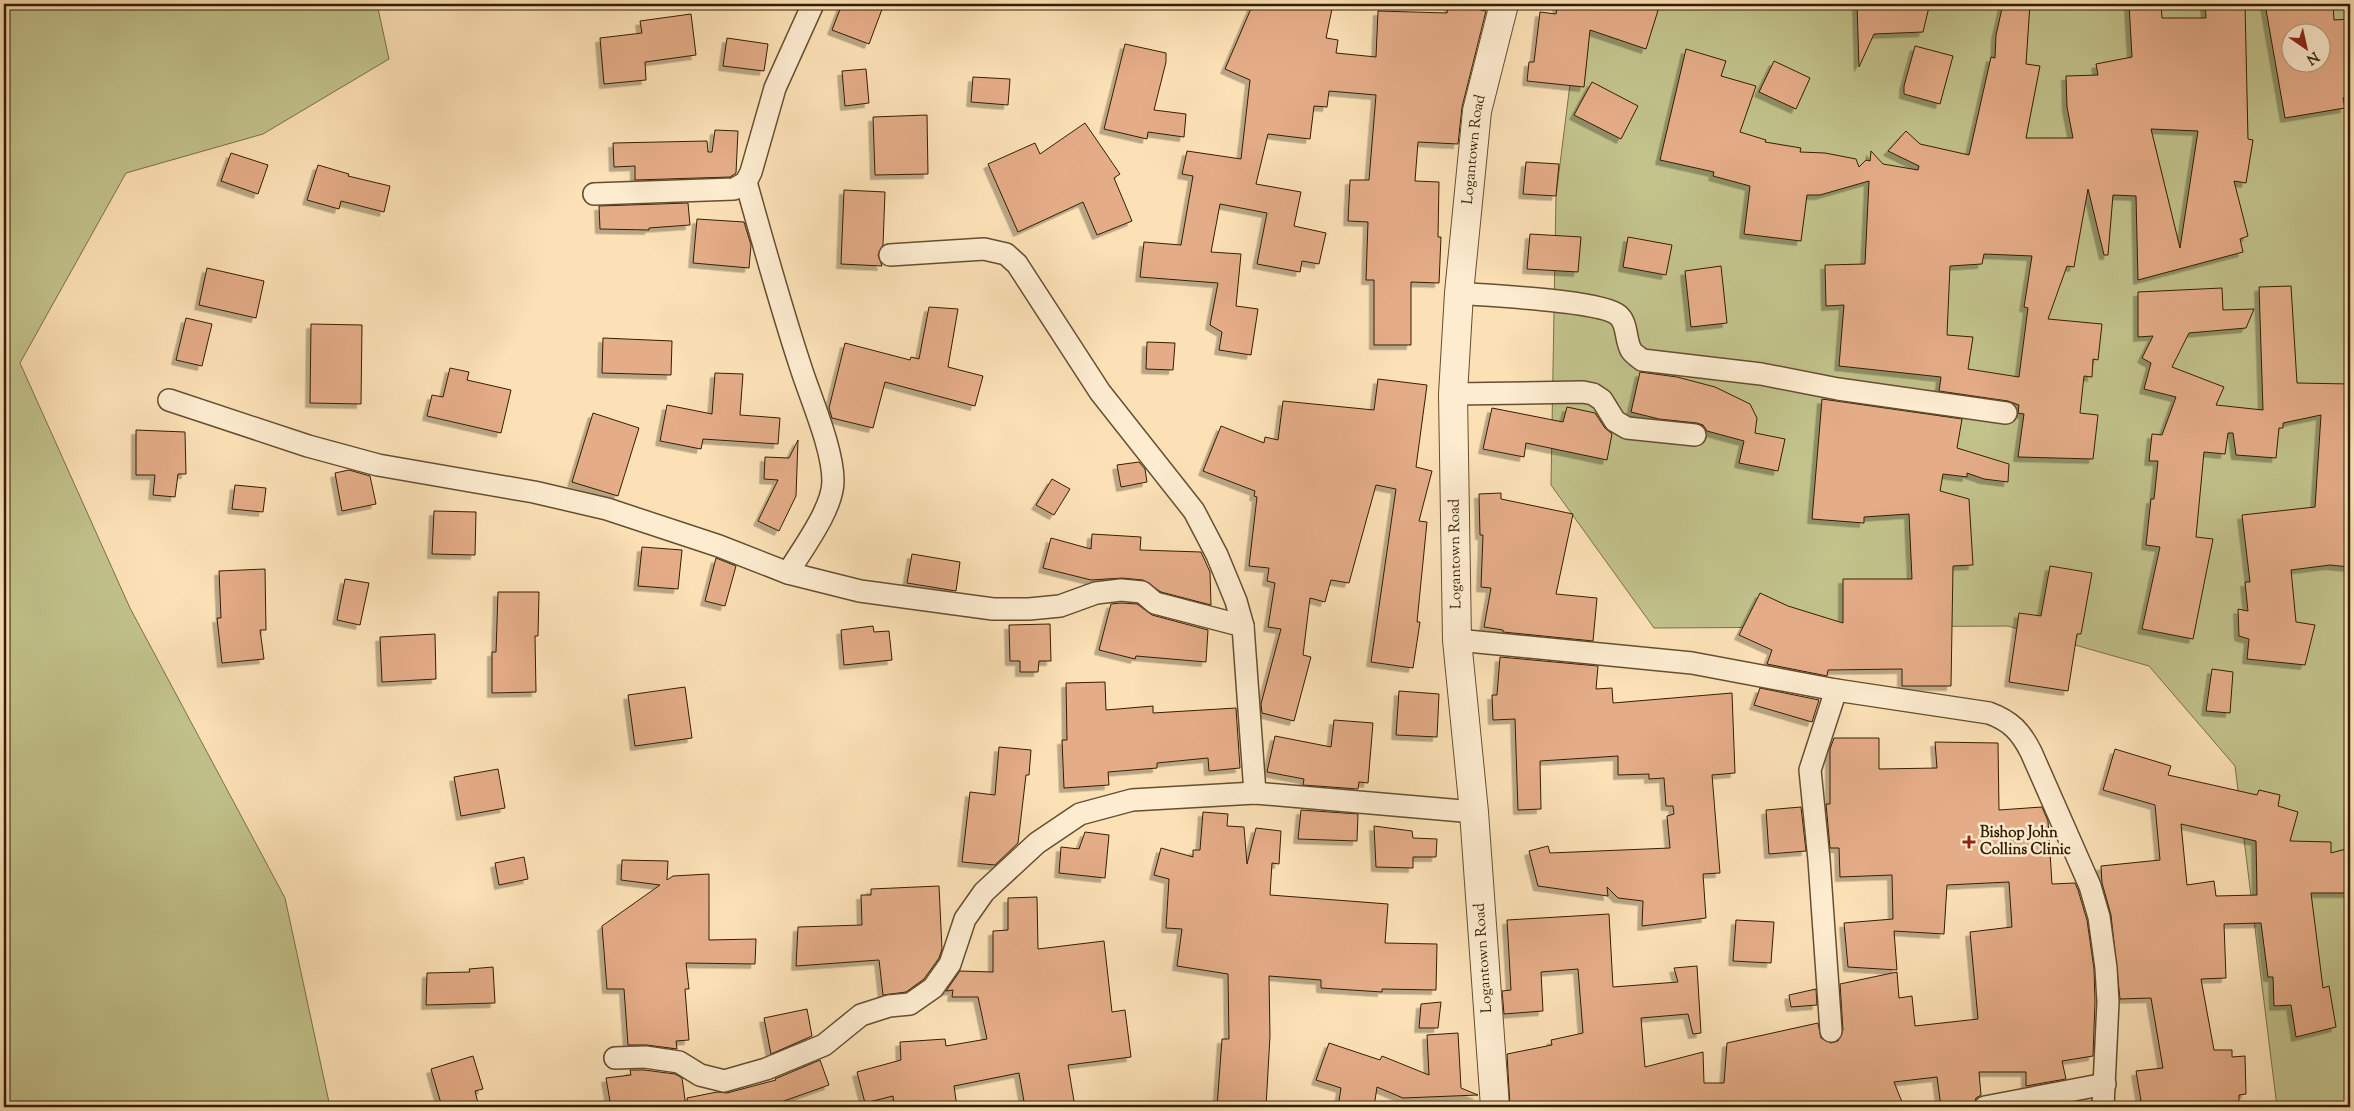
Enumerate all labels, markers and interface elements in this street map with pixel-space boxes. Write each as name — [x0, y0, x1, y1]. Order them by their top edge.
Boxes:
north arrow — [2282, 22, 2332, 72]
text: N — [2302, 46, 2322, 69]
street label: Logantown Road — [1457, 92, 1491, 205]
street label: Logantown Road — [1445, 498, 1467, 609]
place label: Bishop John Collins Clinic — [1980, 823, 2071, 861]
marker: Bishop John Collins Clinic — [1962, 835, 1976, 849]
street label: Logantown Road — [1470, 902, 1498, 1014]

